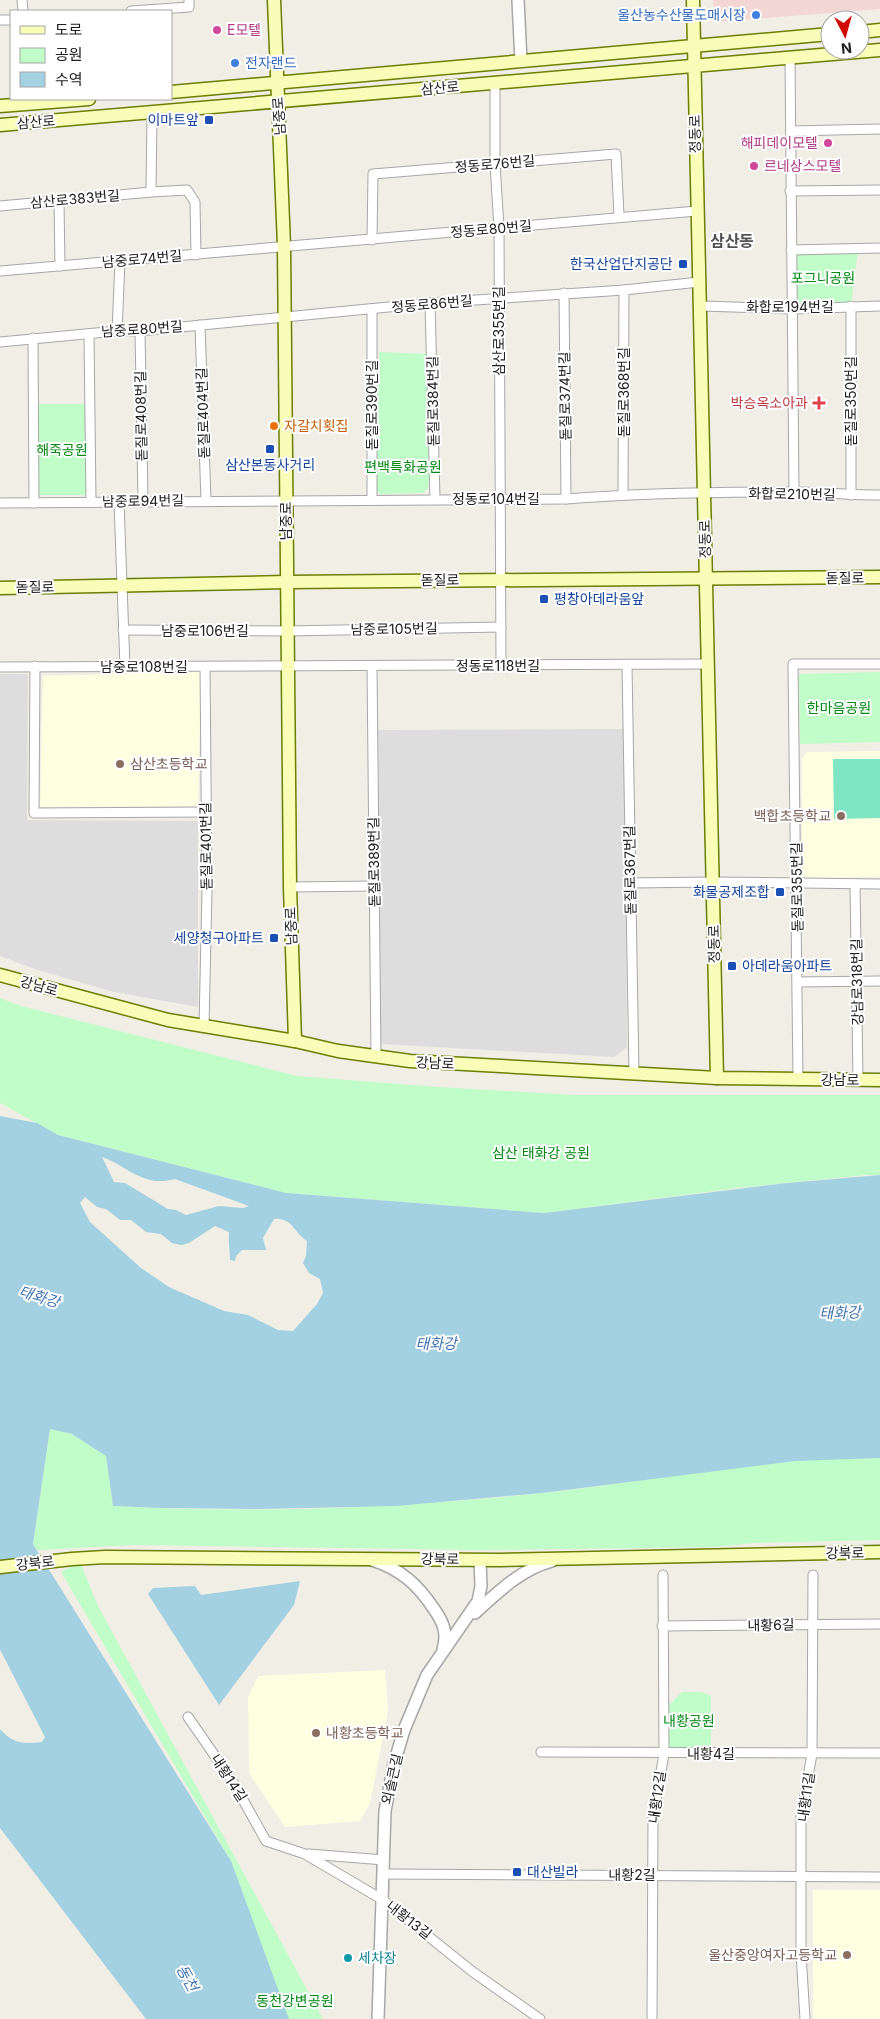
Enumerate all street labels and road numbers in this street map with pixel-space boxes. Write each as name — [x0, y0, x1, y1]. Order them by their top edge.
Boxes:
street label: 삼산로 — [420, 77, 460, 98]
street label: 남중로 — [269, 96, 288, 136]
street label: 삼산로 — [16, 111, 56, 132]
street label: 정동로 — [686, 114, 703, 153]
street label: 정동로76번길 — [454, 152, 536, 175]
street label: 삼산로383번길 — [29, 186, 121, 211]
street label: 정동로80번길 — [449, 216, 532, 241]
street label: 남중로74번길 — [101, 247, 183, 270]
street label: 삼산로355번길 — [490, 286, 507, 376]
street label: 정동로86번길 — [390, 291, 473, 316]
street label: 화합로194번길 — [746, 298, 834, 315]
street label: 남중로80번길 — [101, 317, 183, 340]
street label: 돋질로368번길 — [615, 347, 632, 437]
street label: 돋질로374번길 — [555, 351, 574, 441]
street label: 돋질로384번길 — [423, 355, 442, 447]
street label: 돋질로350번길 — [842, 356, 859, 446]
street label: 돋질로390번길 — [363, 360, 380, 450]
street label: 돋질로404번길 — [192, 367, 213, 459]
street label: 돋질로408번길 — [131, 370, 150, 462]
street label: 화합로210번길 — [748, 484, 836, 503]
street label: 정동로104번길 — [452, 490, 540, 507]
street label: 남중로94번길 — [102, 491, 184, 510]
street label: 남중로 — [277, 502, 294, 540]
street label: 정동로 — [696, 519, 713, 558]
street label: 돋질로 — [826, 569, 865, 586]
street label: 돋질로 — [421, 571, 460, 588]
street label: 돋질로 — [16, 578, 55, 595]
street label: 남중로105번길 — [350, 619, 438, 638]
street label: 남중로106번길 — [161, 622, 249, 639]
street label: 정동로118번길 — [456, 657, 540, 674]
street label: 남중로108번길 — [100, 658, 188, 675]
street label: 돋질로401번길 — [196, 802, 215, 890]
street label: 돋질로389번길 — [364, 817, 383, 907]
street label: 돋질로367번길 — [620, 825, 639, 915]
street label: 돋질로355번길 — [787, 842, 806, 932]
street label: 남중로 — [281, 906, 300, 946]
street label: 정동로 — [705, 924, 722, 963]
street label: 강남로318번길 — [847, 938, 866, 1026]
street label: 강남로 — [18, 972, 60, 999]
street label: 강남로 — [415, 1053, 455, 1072]
street label: 강남로 — [821, 1071, 859, 1088]
street label: 강북로 — [826, 1544, 865, 1561]
street label: 강북로 — [421, 1550, 460, 1567]
street label: 강북로 — [15, 1552, 55, 1573]
street label: 내황6길 — [747, 1616, 795, 1633]
street label: 내황4길 — [687, 1745, 735, 1762]
street label: 내황14길 — [208, 1751, 251, 1805]
street label: 외솔큰길 — [377, 1752, 406, 1806]
street label: 내황12길 — [644, 1770, 669, 1824]
street label: 내황11길 — [794, 1771, 817, 1823]
street label: 내황2길 — [608, 1866, 656, 1883]
street label: 내황13길 — [383, 1897, 435, 1943]

